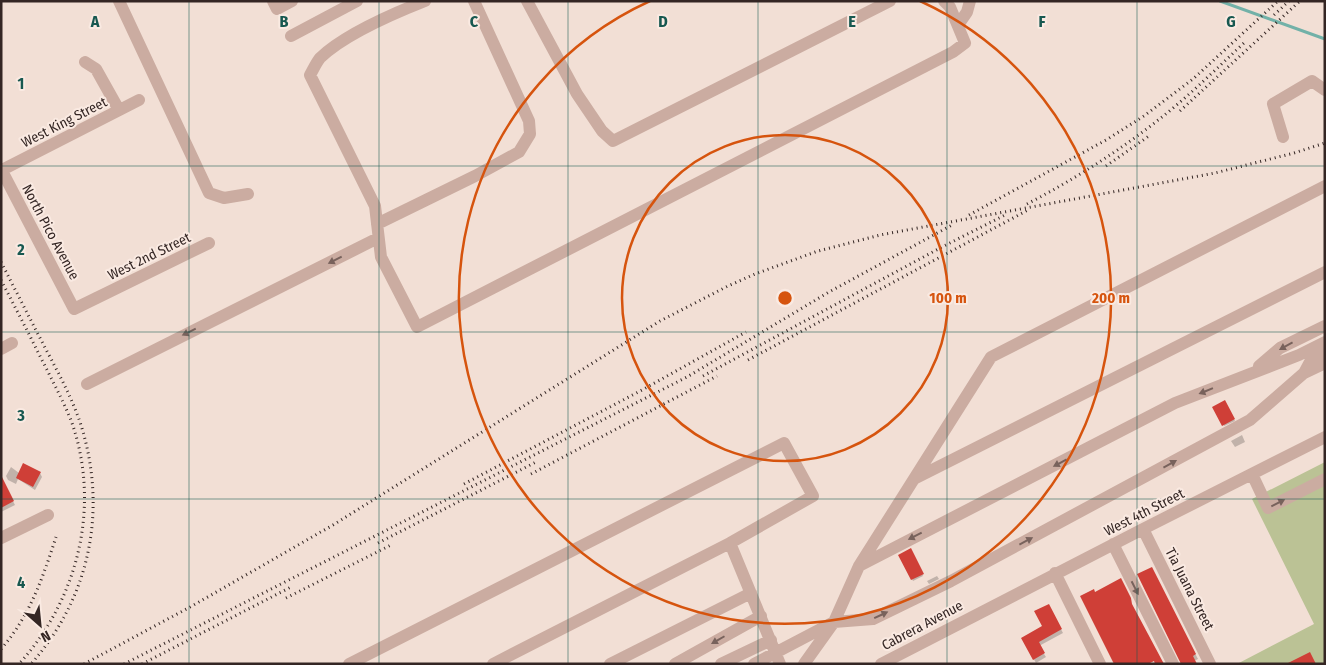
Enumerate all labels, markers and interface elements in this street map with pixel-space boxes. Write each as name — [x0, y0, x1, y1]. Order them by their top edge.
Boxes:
text: A — [90, 12, 100, 31]
text: B — [280, 12, 289, 31]
text: C — [470, 12, 479, 31]
text: D — [658, 12, 668, 31]
text: E — [848, 12, 856, 31]
text: F — [1038, 12, 1046, 31]
text: G — [1226, 12, 1236, 31]
text: 1 — [18, 74, 24, 93]
street label: West King Street — [19, 93, 110, 151]
street label: North Pico Avenue — [18, 182, 83, 283]
street label: West 2nd Street — [105, 229, 194, 284]
text: 2 — [16, 240, 25, 259]
one-way arrow — [328, 256, 342, 264]
centre of rings — [776, 289, 794, 307]
text: 100 m — [929, 289, 967, 307]
text: 200 m — [1091, 289, 1130, 307]
one-way arrow — [182, 328, 196, 336]
one-way arrow — [1278, 342, 1293, 350]
one-way arrow — [1199, 387, 1213, 395]
text: 3 — [16, 406, 25, 425]
one-way arrow — [1053, 459, 1067, 467]
one-way arrow — [1163, 460, 1176, 469]
street label: West 4th Street — [1101, 485, 1187, 540]
one-way arrow — [1271, 499, 1285, 507]
one-way arrow — [908, 532, 923, 540]
one-way arrow — [1019, 537, 1034, 545]
street label: Tia Juana Street — [1162, 545, 1218, 634]
text: 4 — [17, 573, 25, 592]
one-way arrow — [1131, 580, 1139, 595]
street label: Cabrera Avenue — [879, 597, 966, 654]
north arrow — [15, 600, 65, 650]
one-way arrow — [874, 610, 888, 618]
text: N — [38, 627, 53, 646]
one-way arrow — [712, 636, 725, 645]

